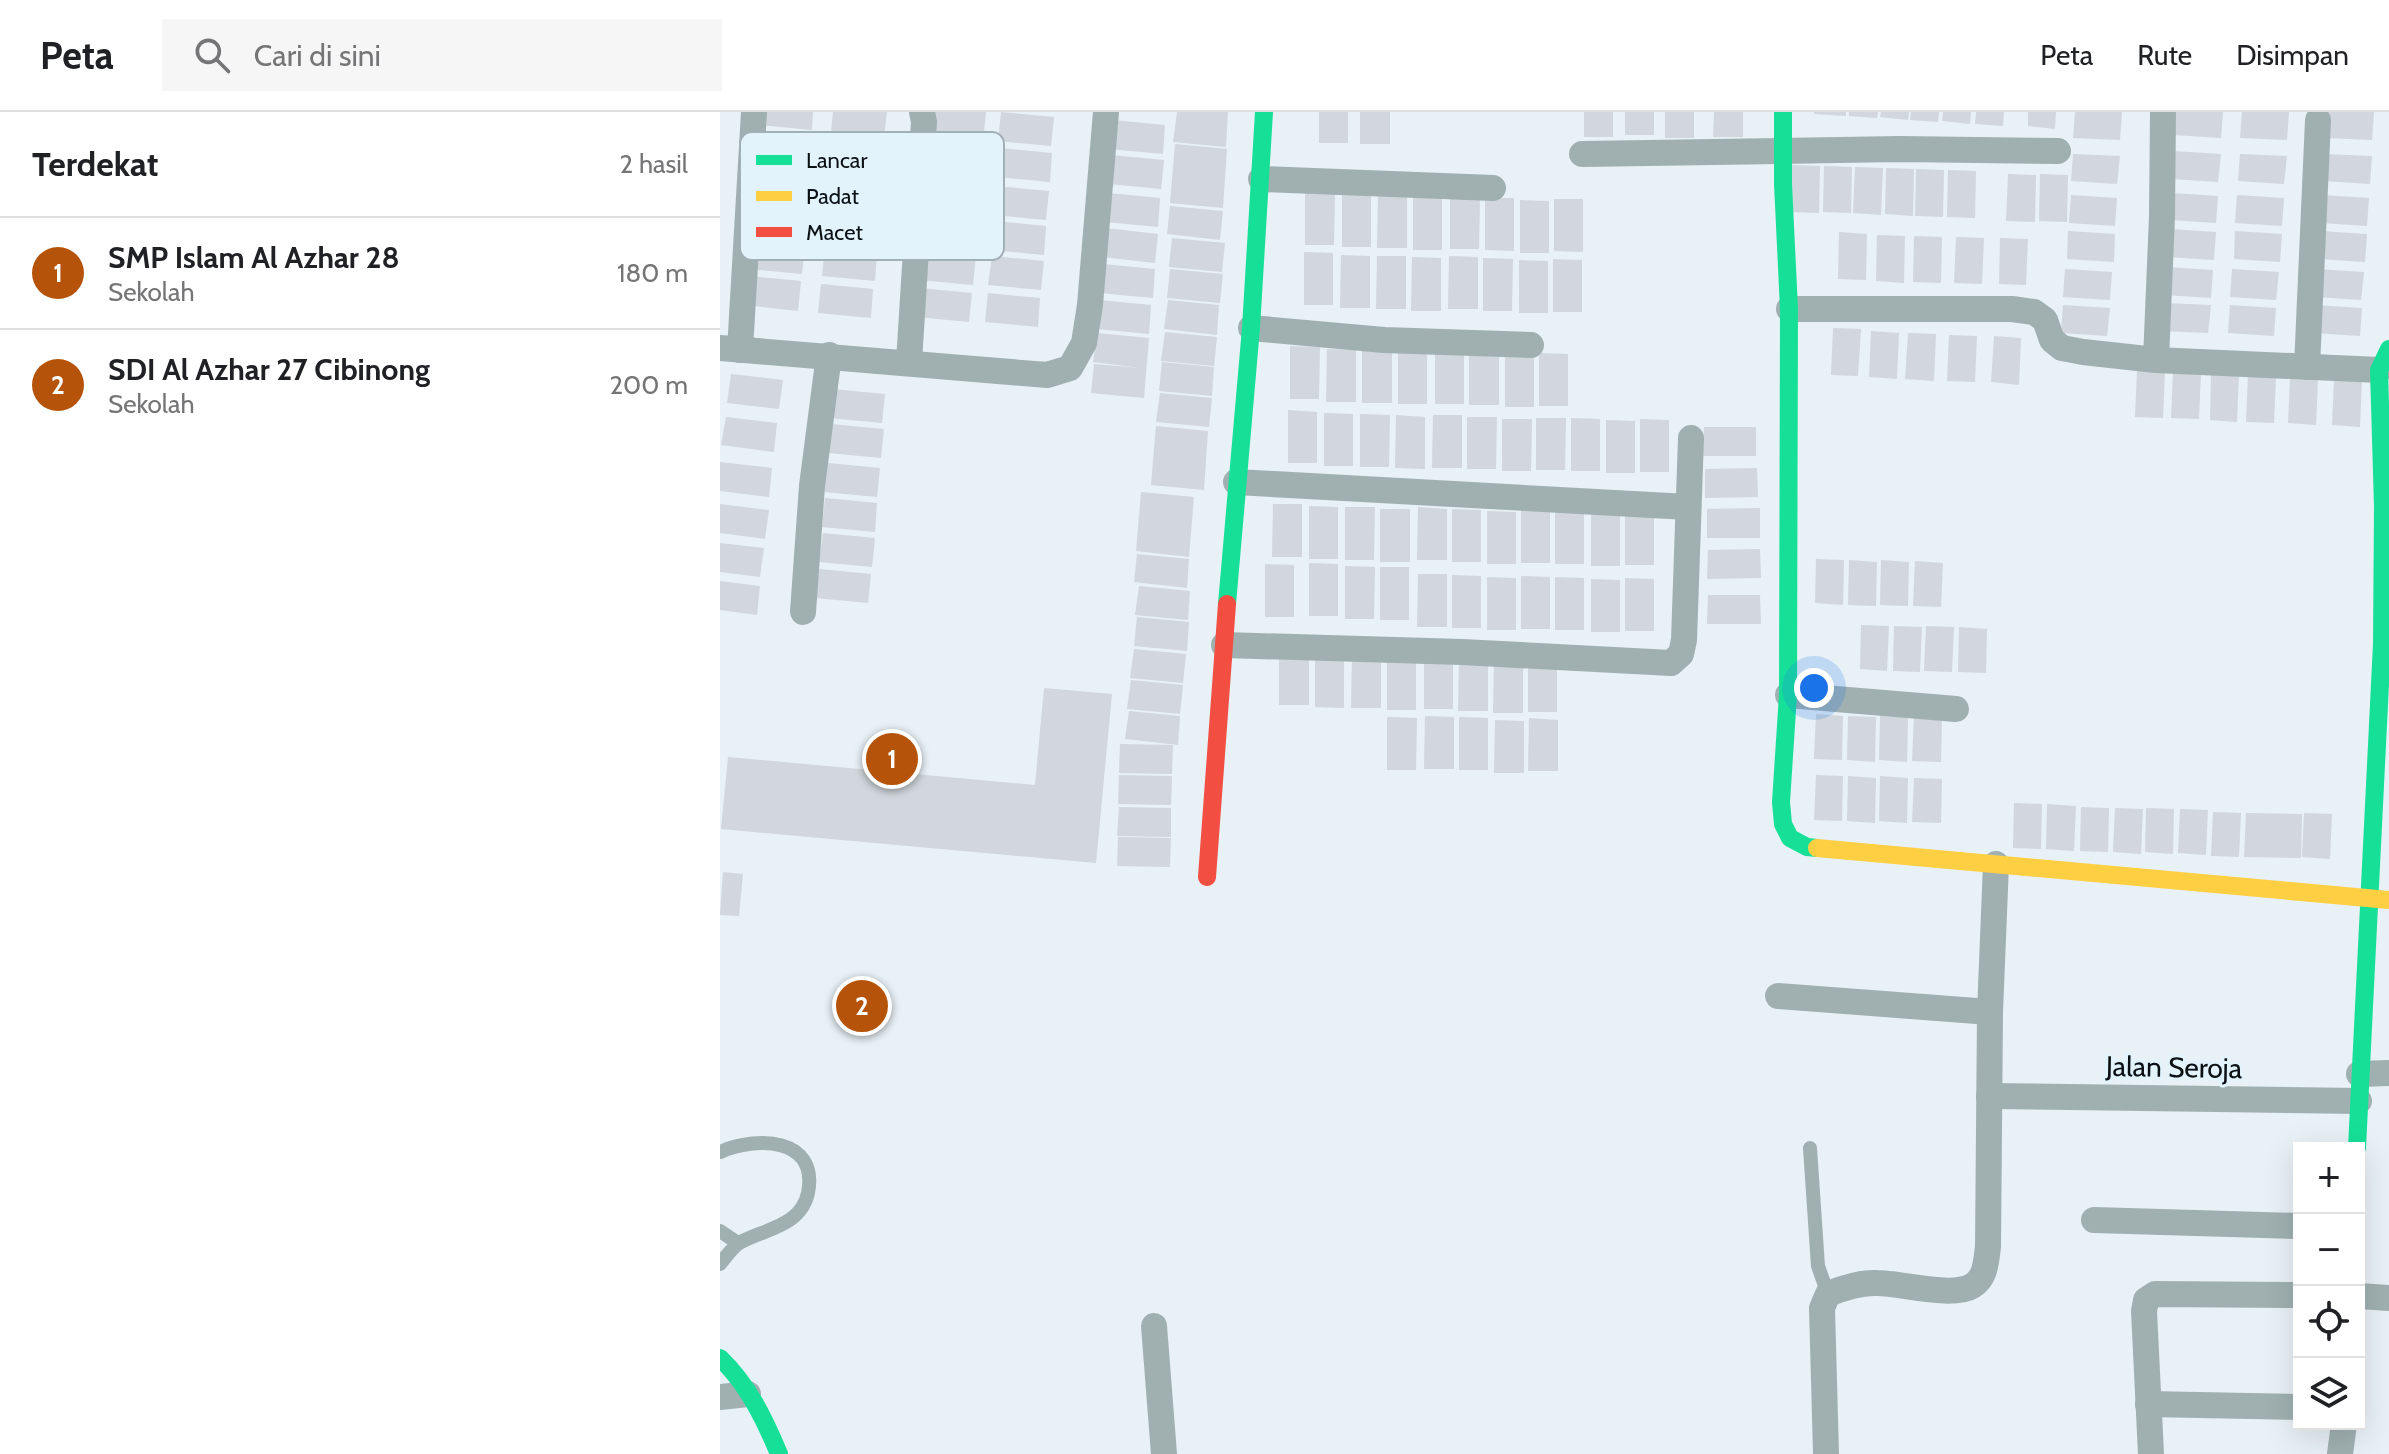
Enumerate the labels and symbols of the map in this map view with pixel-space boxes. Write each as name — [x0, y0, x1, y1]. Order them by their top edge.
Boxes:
legend — [740, 132, 1004, 260]
text: Lancar — [806, 147, 867, 174]
text: Padat — [806, 183, 859, 210]
text: Macet — [806, 219, 863, 246]
your location — [1794, 668, 1834, 708]
pin: 1 — [866, 729, 918, 789]
pin: 2 — [836, 976, 888, 1036]
street label: Jalan Seroja — [2105, 1049, 2243, 1085]

